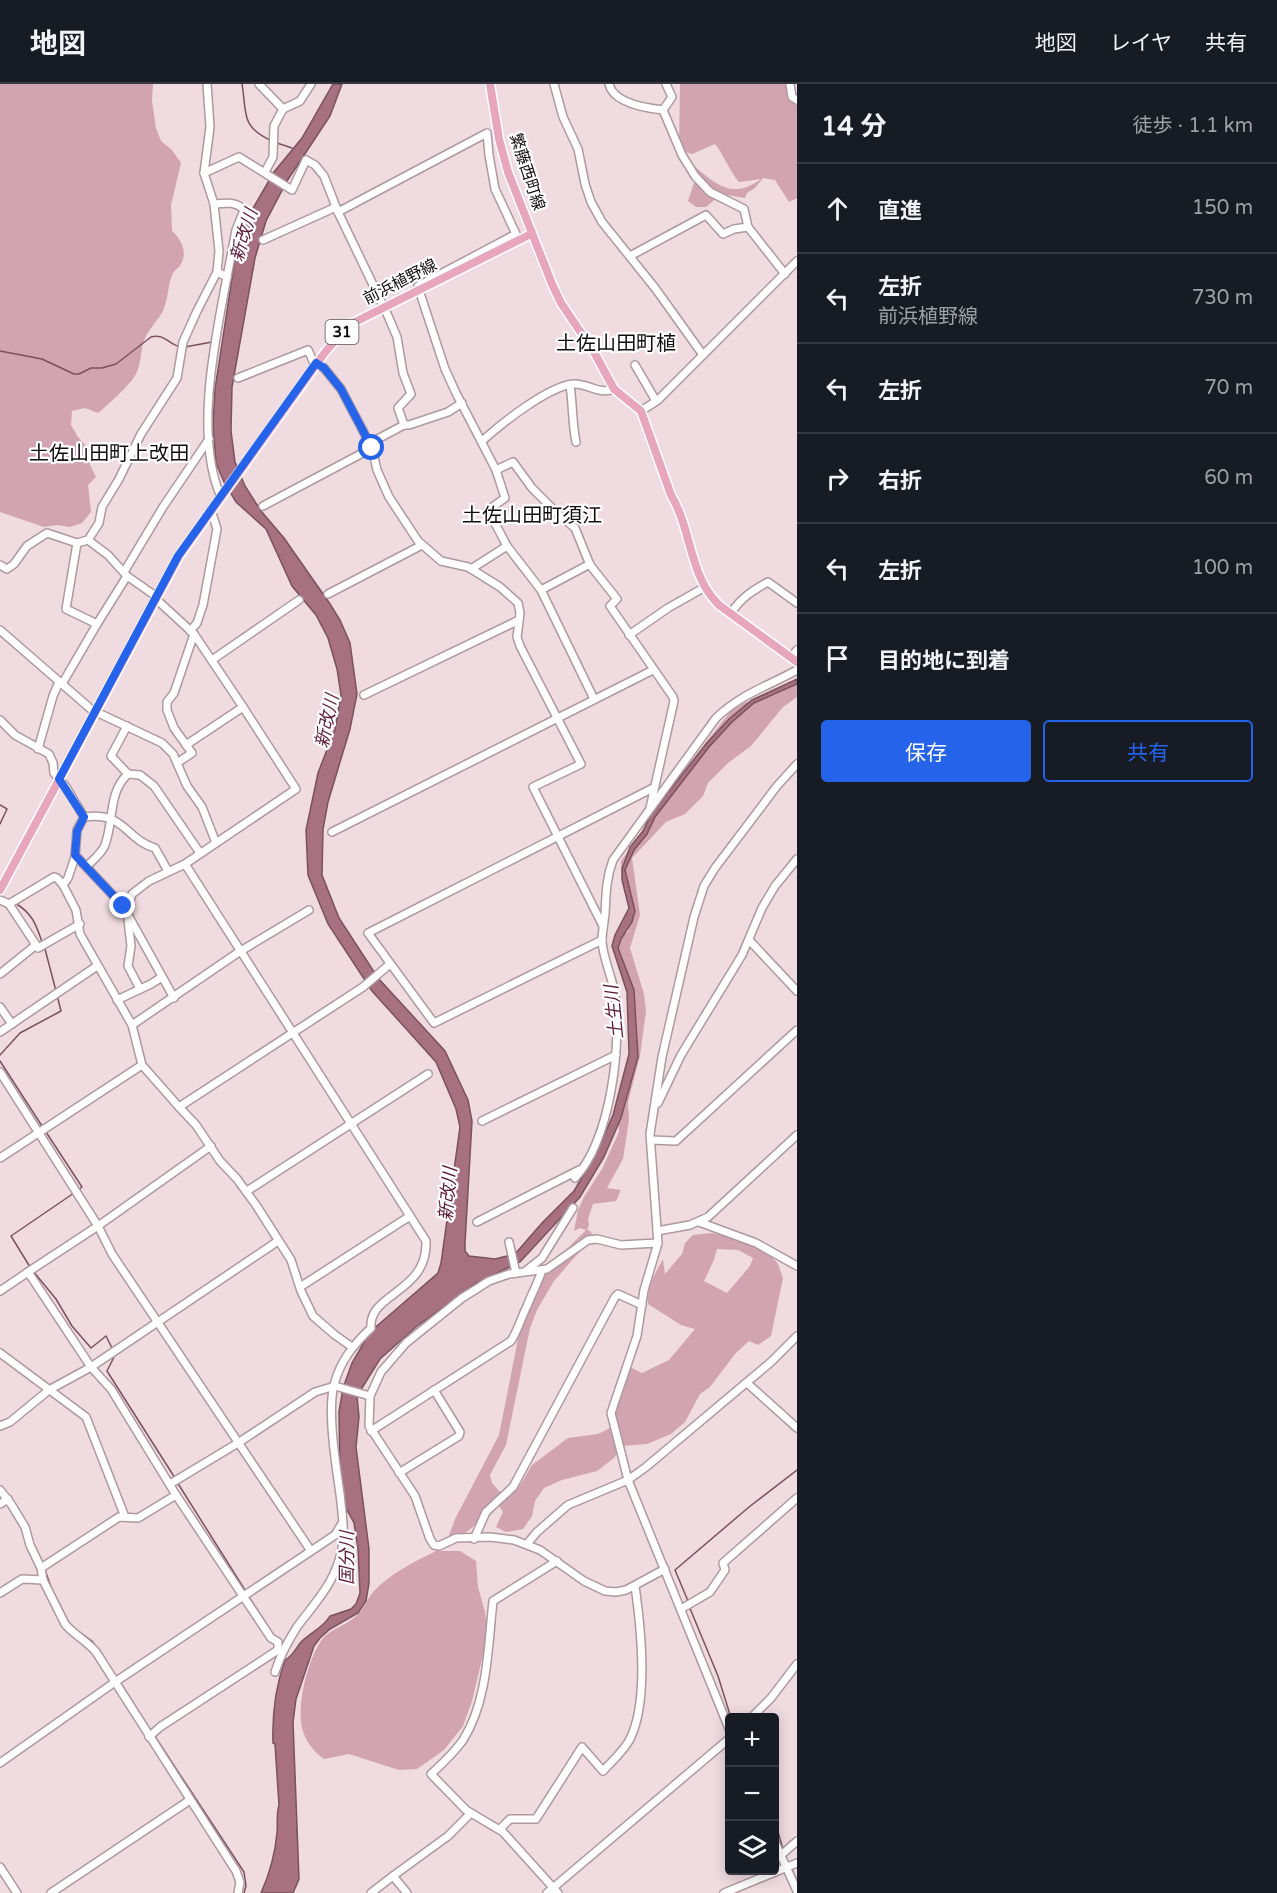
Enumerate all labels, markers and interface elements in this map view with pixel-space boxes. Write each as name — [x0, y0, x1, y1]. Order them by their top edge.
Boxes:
text: 地図 — [30, 27, 86, 61]
text: 地図 — [1035, 31, 1077, 56]
text: レイヤ — [1110, 31, 1172, 56]
text: 共有 — [1205, 31, 1247, 56]
text: 14 分 — [821, 111, 886, 142]
text: 徒歩 · 1.1 km — [1133, 114, 1253, 138]
street label: 繁藤西町線 — [505, 131, 549, 213]
icon: ahead — [821, 192, 854, 225]
text: 150 m — [1192, 196, 1253, 220]
text: 直進 — [878, 198, 922, 224]
water label: 新改川 — [226, 204, 263, 264]
street label: 前浜植野線 — [360, 255, 440, 309]
text: 左折 — [878, 274, 922, 300]
icon: left — [821, 282, 854, 315]
text: 730 m — [1192, 286, 1253, 310]
text: 前浜植野線 — [878, 305, 978, 329]
road number: 31 — [326, 320, 358, 344]
district label: 土佐山田町植 — [556, 332, 676, 356]
icon: left — [821, 372, 854, 405]
text: 70 m — [1204, 376, 1253, 400]
text: 左折 — [878, 378, 922, 404]
route start — [358, 434, 384, 460]
district label: 土佐山田町上改田 — [29, 442, 189, 466]
icon: right — [821, 462, 854, 495]
text: 60 m — [1204, 466, 1253, 490]
text: 右折 — [878, 468, 922, 494]
district label: 土佐山田町須江 — [462, 504, 602, 528]
icon: left — [821, 552, 854, 585]
text: 100 m — [1192, 556, 1253, 580]
text: 左折 — [878, 558, 922, 584]
icon: arrive — [821, 642, 854, 675]
text: 目的地に到着 — [878, 648, 1010, 674]
water label: 新改川 — [311, 690, 344, 750]
button: 保存 — [821, 720, 1031, 782]
button: 共有 — [1043, 720, 1253, 782]
route end — [109, 892, 135, 918]
water label: 土生川 — [600, 982, 628, 1040]
water label: 新改川 — [435, 1164, 461, 1222]
water label: 国分川 — [336, 1529, 358, 1585]
map controls — [725, 1713, 779, 1875]
button: + — [725, 1713, 779, 1767]
button: − — [725, 1767, 779, 1821]
button: layers — [725, 1821, 779, 1875]

